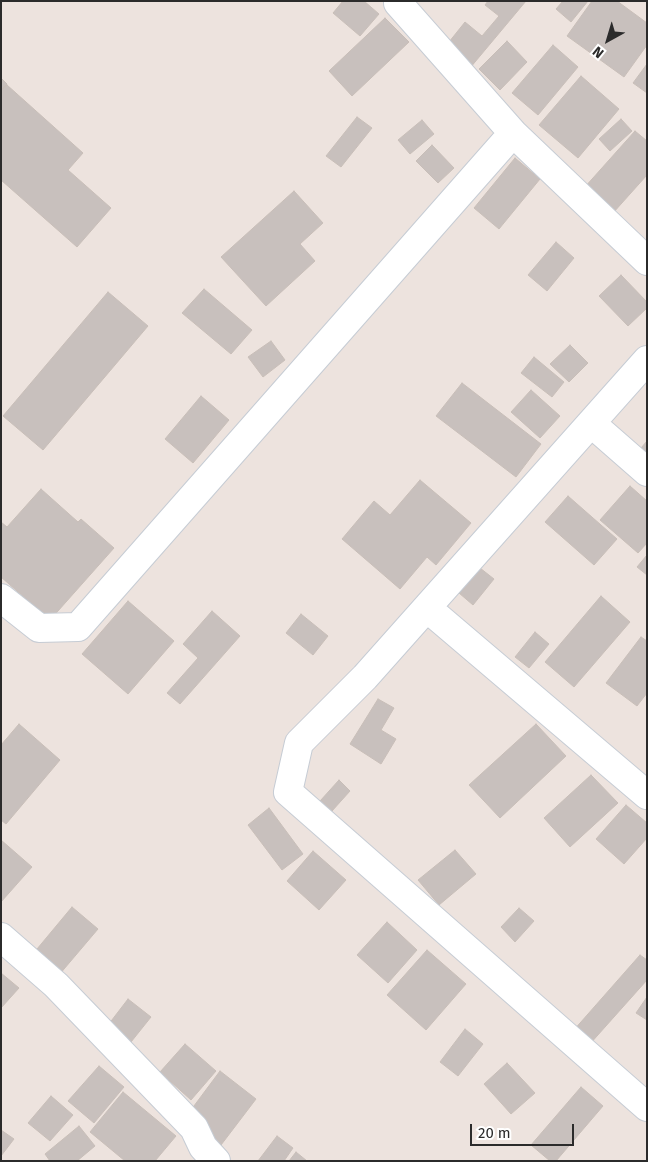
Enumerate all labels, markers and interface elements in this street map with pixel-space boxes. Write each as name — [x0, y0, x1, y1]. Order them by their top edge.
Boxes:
north arrow — [583, 15, 633, 65]
text: N — [589, 43, 607, 62]
scale bar — [473, 1114, 577, 1146]
text: 20 m — [478, 1124, 511, 1142]

